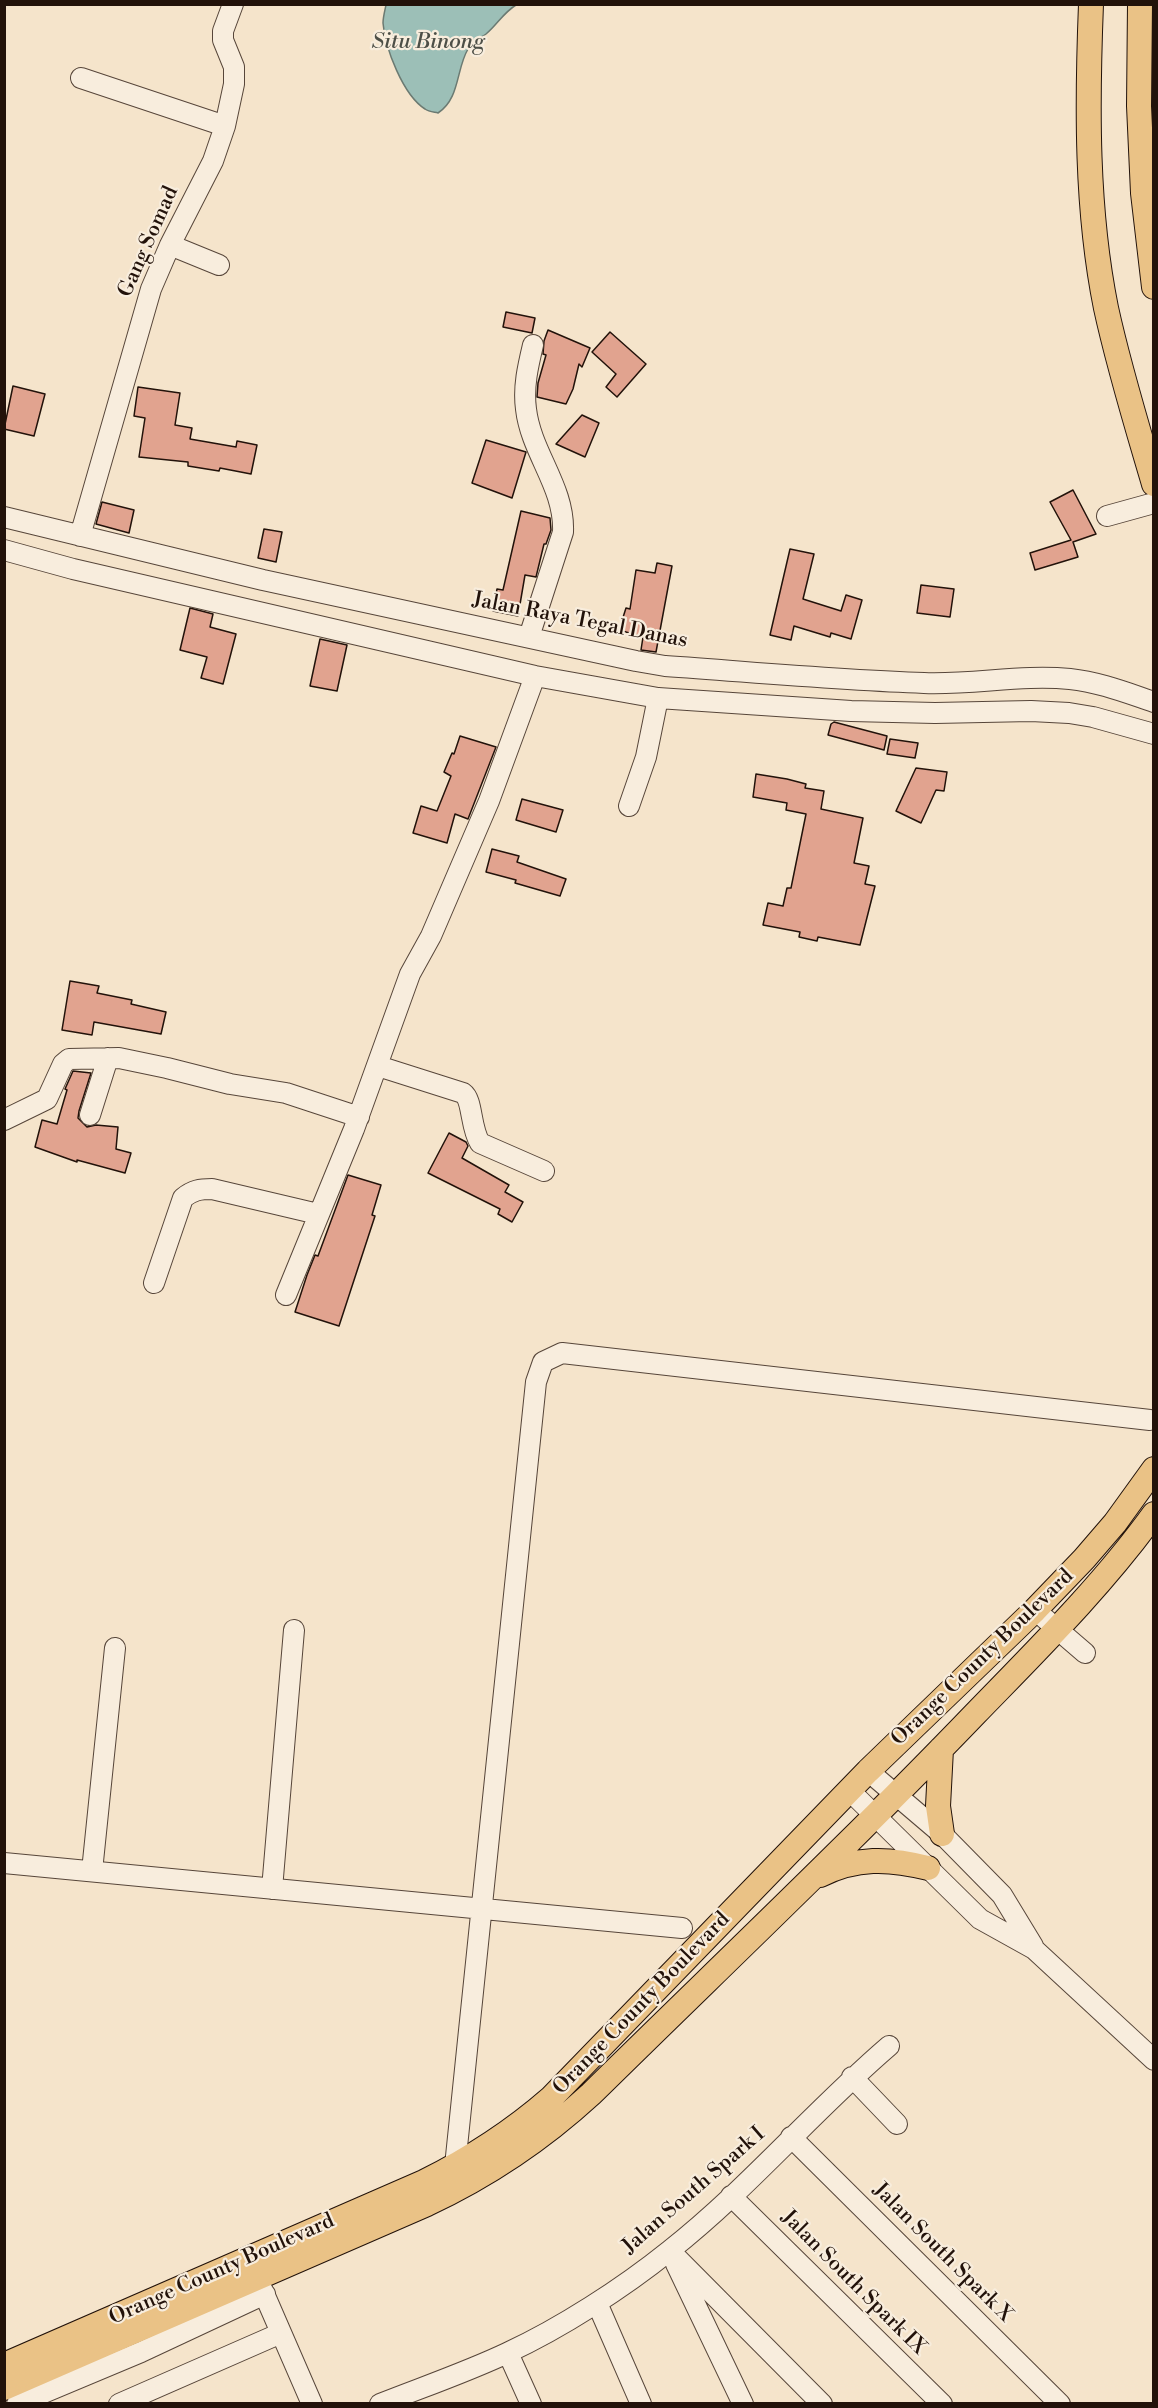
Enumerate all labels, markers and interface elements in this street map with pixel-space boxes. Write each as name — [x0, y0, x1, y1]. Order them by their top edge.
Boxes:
water label: Situ Binong — [371, 30, 485, 56]
street label: Gang Somad — [113, 183, 185, 301]
street label: Jalan Raya Tegal Danas — [470, 588, 690, 654]
street label: Orange County Boulevard — [887, 1564, 1079, 1752]
street label: Orange County Boulevard — [548, 1908, 736, 2100]
street label: Jalan South Spark I — [618, 2122, 770, 2260]
street label: Jalan South Spark X — [867, 2178, 1017, 2328]
street label: Jalan South Spark IX — [775, 2205, 931, 2361]
street label: Orange County Boulevard — [105, 2209, 339, 2331]

